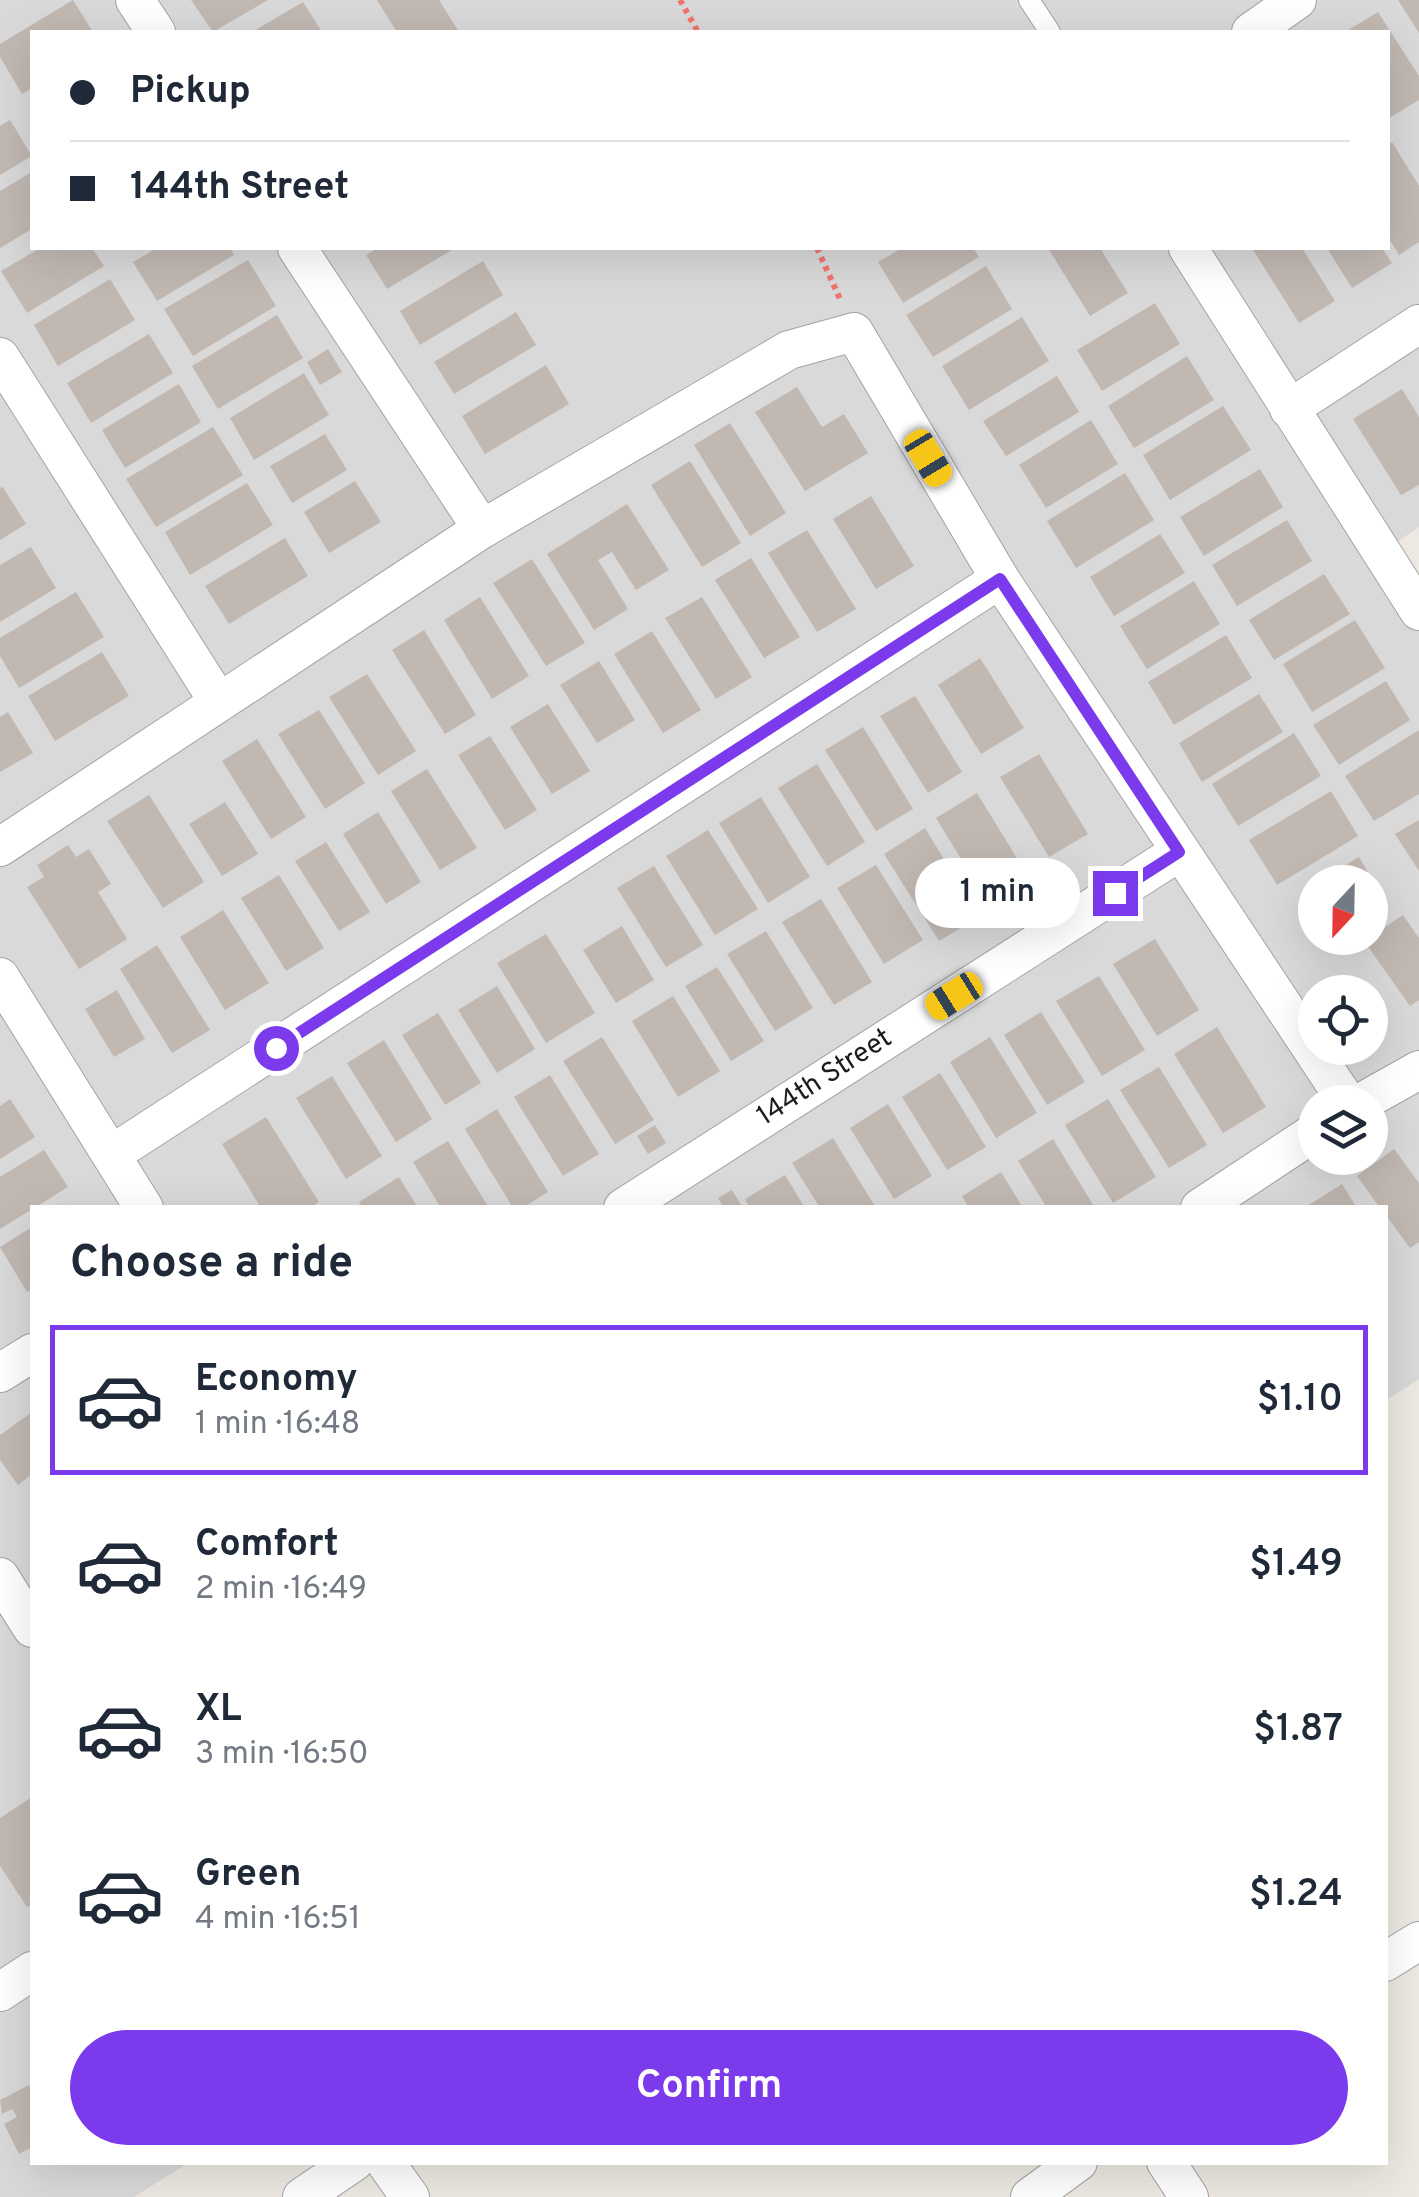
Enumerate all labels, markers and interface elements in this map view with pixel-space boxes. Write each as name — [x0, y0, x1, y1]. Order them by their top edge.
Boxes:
text: Pickup — [130, 68, 251, 117]
text: 144th Street — [130, 164, 349, 213]
car — [900, 425, 956, 491]
callout: 1 min — [915, 858, 1080, 928]
north arrow — [1298, 865, 1388, 955]
map controls — [1298, 865, 1388, 1175]
route end — [1093, 871, 1138, 916]
text: 1 min — [960, 873, 1035, 913]
car — [921, 967, 987, 1025]
button: locate — [1298, 975, 1388, 1065]
street label: 144th Street — [751, 1021, 899, 1135]
route start — [254, 1026, 299, 1071]
button: layers — [1298, 1085, 1388, 1175]
text: Choose a ride — [70, 1236, 353, 1293]
icon: car — [75, 1355, 165, 1445]
text: Economy — [195, 1356, 357, 1405]
text: $1.10 — [1257, 1376, 1343, 1425]
text: 1 min · 16:48 — [195, 1405, 360, 1445]
icon: car — [75, 1520, 165, 1610]
text: Comfort — [195, 1521, 339, 1570]
text: $1.49 — [1249, 1541, 1343, 1590]
text: 2 min · 16:49 — [195, 1570, 367, 1610]
icon: car — [75, 1685, 165, 1775]
text: XL — [195, 1686, 242, 1735]
text: $1.87 — [1253, 1706, 1343, 1755]
text: 3 min · 16:50 — [195, 1735, 369, 1775]
icon: car — [75, 1850, 165, 1940]
text: Green — [195, 1851, 301, 1900]
text: $1.24 — [1249, 1871, 1343, 1920]
text: 4 min · 16:51 — [195, 1900, 361, 1940]
button: Confirm — [70, 2030, 1348, 2145]

